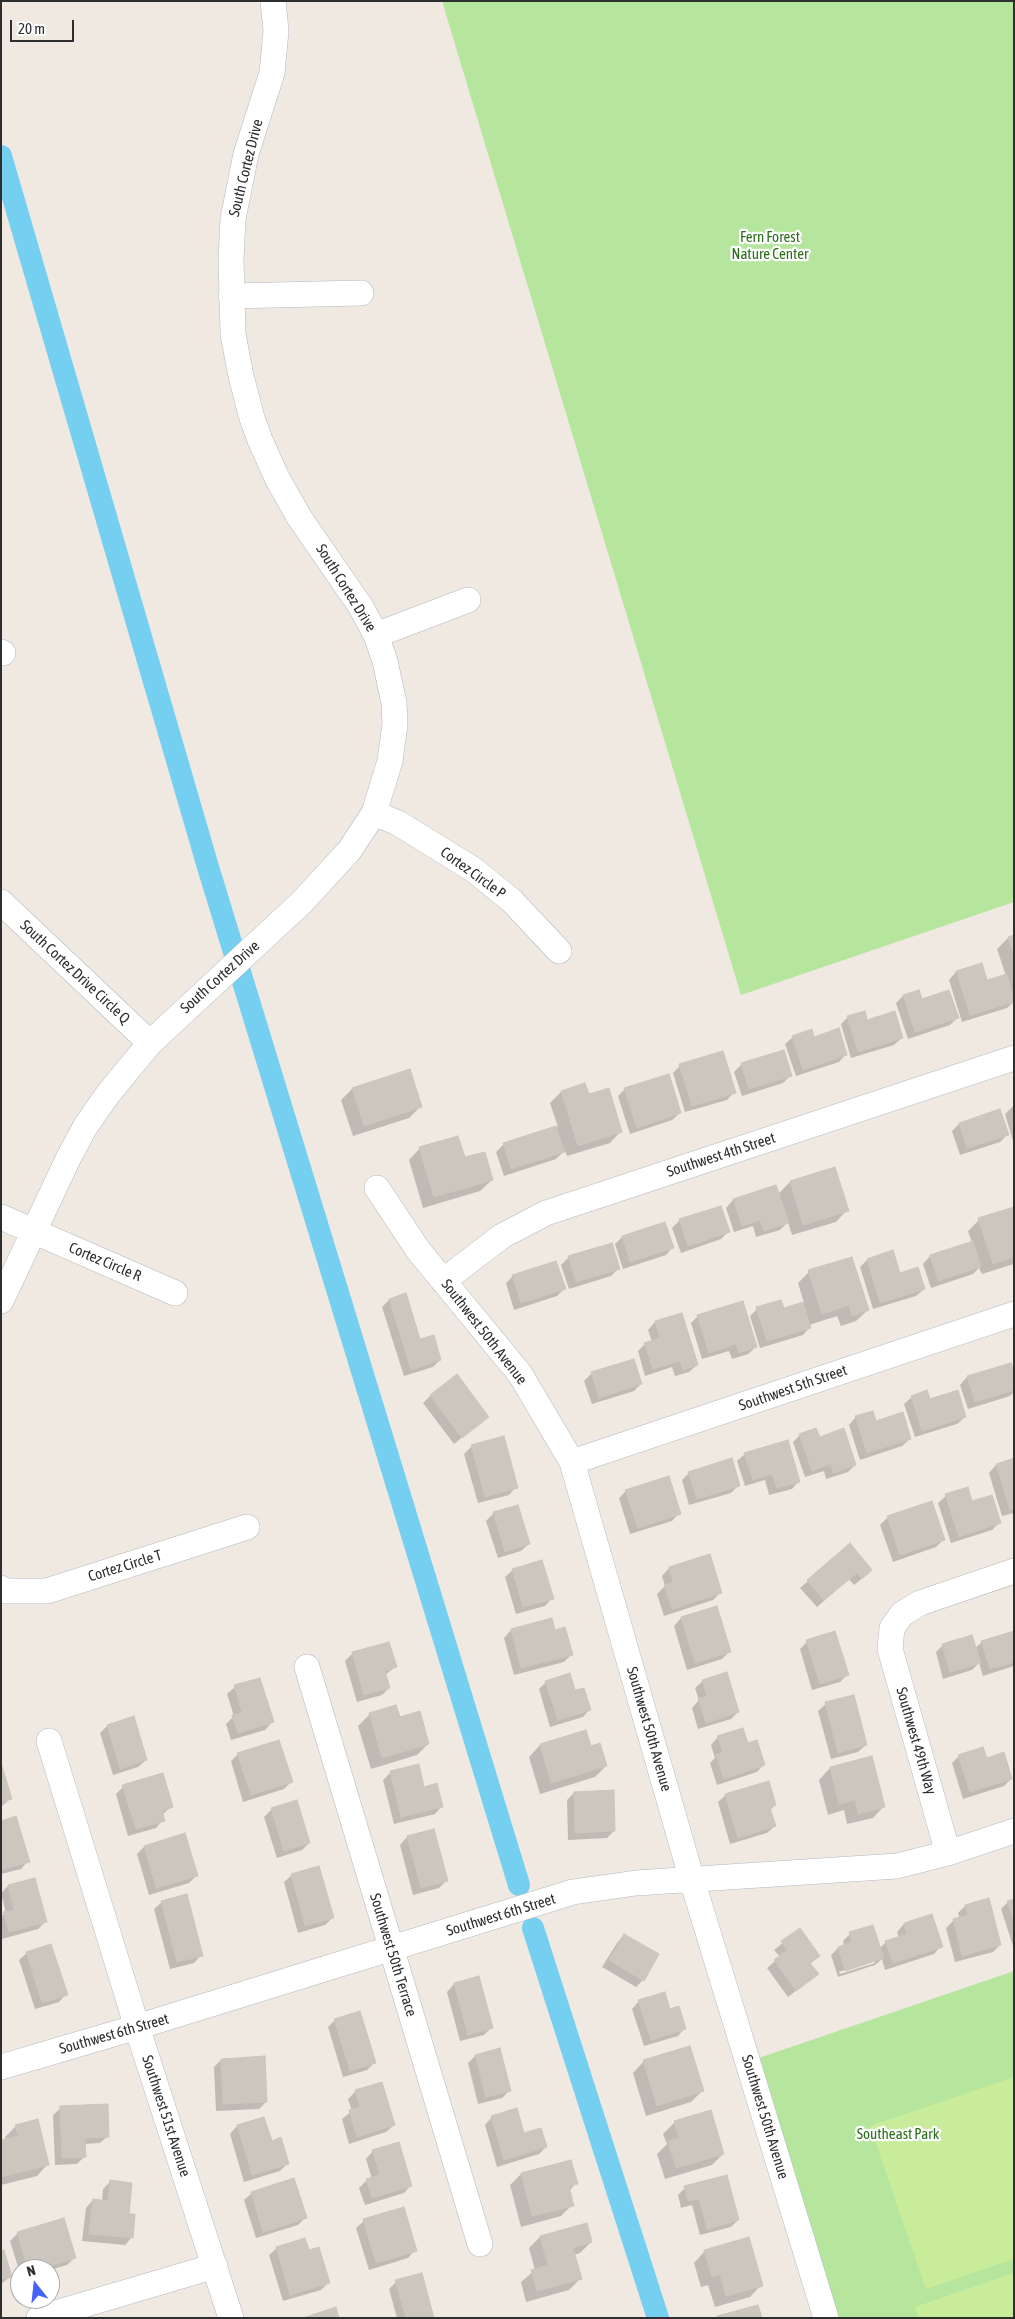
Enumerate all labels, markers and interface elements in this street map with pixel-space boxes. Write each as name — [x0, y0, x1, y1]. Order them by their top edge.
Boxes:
scale bar — [12, 10, 76, 42]
text: 20 m — [18, 20, 45, 37]
street label: South Cortez Drive — [225, 117, 267, 219]
park label: Fern Forest Nature Center — [732, 228, 808, 263]
street label: South Cortez Drive — [312, 541, 380, 635]
street label: Cortez Circle P — [437, 843, 509, 903]
street label: South Cortez Drive Circle Q — [16, 916, 134, 1028]
street label: South Cortez Drive — [177, 937, 263, 1017]
street label: Southwest 4th Street — [664, 1129, 778, 1181]
street label: Cortez Circle R — [66, 1239, 144, 1285]
street label: Southwest 50th Avenue — [437, 1276, 531, 1388]
street label: Southwest 5th Street — [737, 1361, 849, 1415]
street label: Cortez Circle T — [86, 1546, 164, 1586]
street label: Southwest 50th Avenue — [623, 1665, 675, 1793]
street label: Southwest 49th Way — [892, 1685, 940, 1797]
street label: Southwest 6th Street — [444, 1890, 558, 1940]
street label: Southwest 50th Terrace — [366, 1891, 420, 2019]
street label: Southwest 6th Street — [57, 2010, 171, 2058]
street label: Southwest 51st Avenue — [138, 2053, 194, 2179]
street label: Southwest 50th Avenue — [738, 2053, 792, 2181]
park label: Southeast Park — [857, 2125, 939, 2143]
north arrow — [10, 2259, 60, 2309]
text: N — [25, 2262, 37, 2279]

